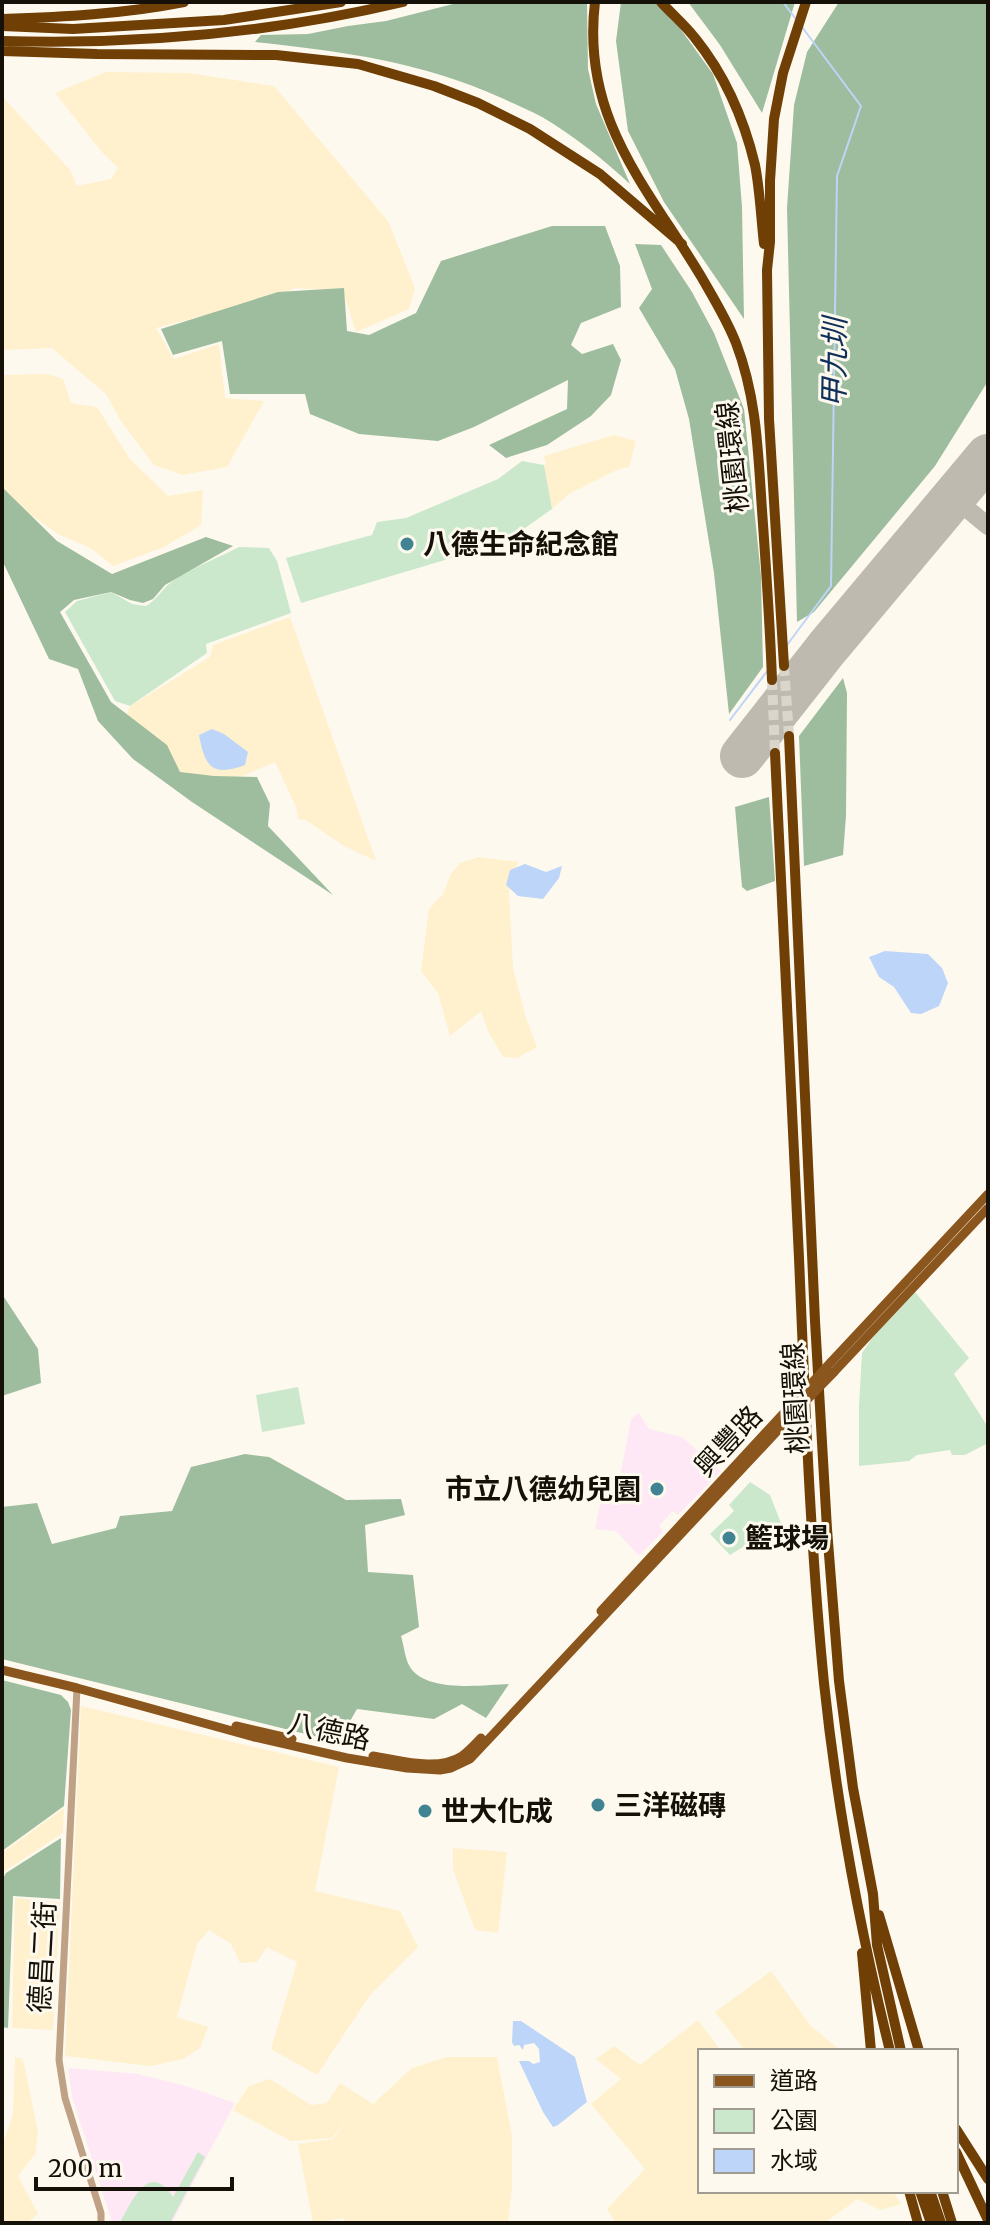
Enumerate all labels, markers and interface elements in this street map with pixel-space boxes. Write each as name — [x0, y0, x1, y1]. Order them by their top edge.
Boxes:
water label: 甲九圳 — [814, 314, 854, 408]
street label: 桃園環線 — [708, 399, 756, 515]
place label: 八德生命紀念館 — [423, 526, 619, 562]
marker: 八德生命紀念館 — [398, 535, 416, 553]
street label: 桃園環線 — [774, 1341, 816, 1455]
street label: 興豐路 — [686, 1398, 770, 1484]
place label: 市立八德幼兒園 — [445, 1471, 641, 1507]
marker: 市立八德幼兒園 — [648, 1480, 666, 1498]
place label: 籃球場 — [745, 1520, 829, 1556]
marker: 籃球場 — [720, 1529, 738, 1547]
street label: 八德路 — [284, 1705, 374, 1757]
place label: 三洋磁磚 — [614, 1787, 726, 1823]
place label: 世大化成 — [441, 1793, 553, 1829]
marker: 三洋磁磚 — [589, 1796, 607, 1814]
marker: 世大化成 — [416, 1802, 434, 1820]
street label: 德昌二街 — [21, 1900, 63, 2014]
legend — [698, 2049, 958, 2193]
text: 道路 — [770, 2065, 818, 2096]
text: 公園 — [770, 2105, 818, 2136]
scale bar — [36, 2141, 232, 2191]
text: 水域 — [770, 2145, 818, 2176]
text: 200 m — [48, 2153, 123, 2184]

